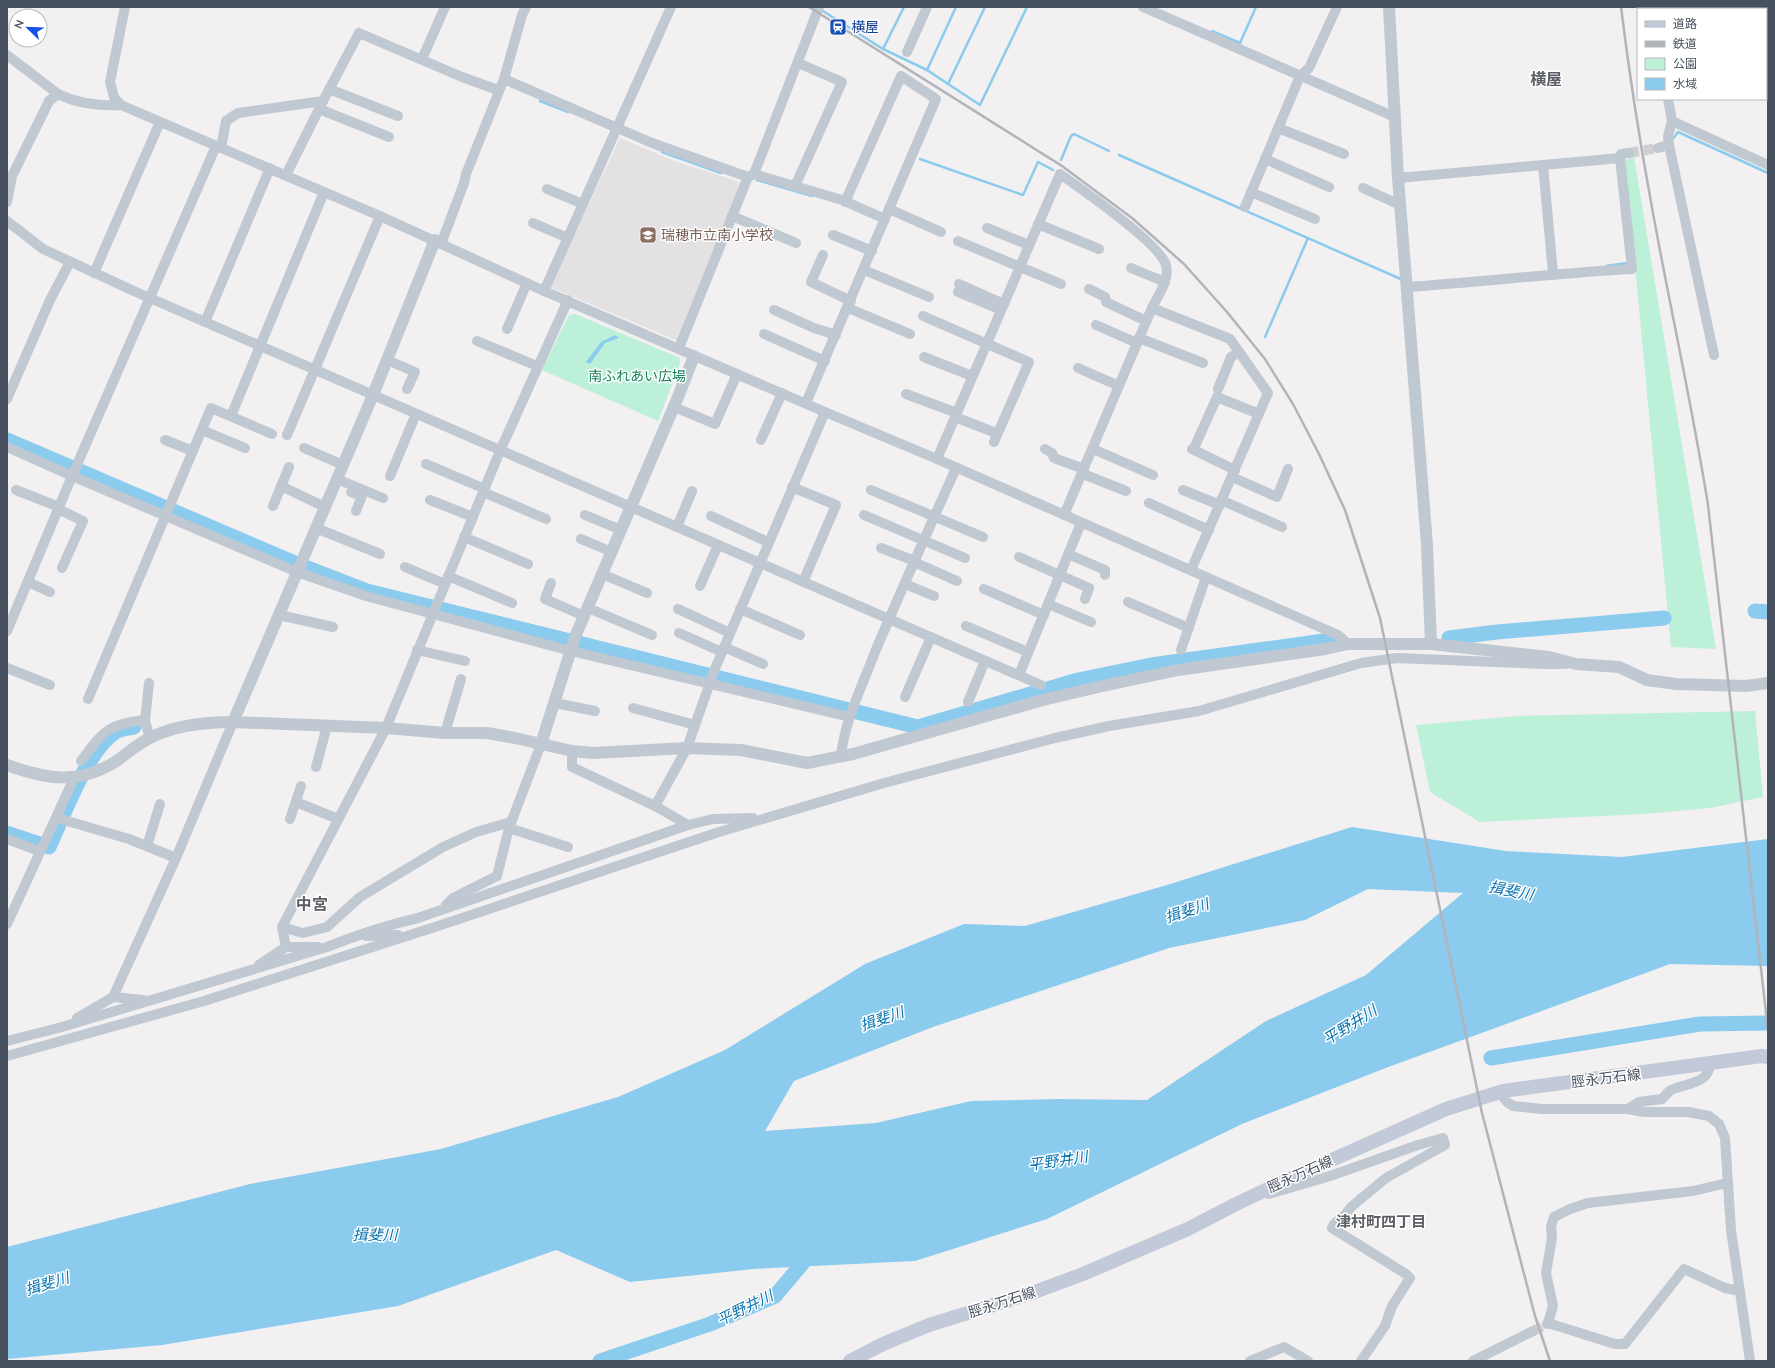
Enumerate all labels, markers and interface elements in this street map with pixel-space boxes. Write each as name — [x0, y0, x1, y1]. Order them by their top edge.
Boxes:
north arrow — [8, 8, 48, 48]
legend — [1637, 8, 1767, 100]
text: 道路 — [1673, 16, 1697, 31]
station icon: 横屋 — [828, 17, 848, 37]
text: N — [11, 18, 27, 31]
place label: 横屋 — [851, 18, 879, 36]
text: 鉄道 — [1673, 36, 1697, 51]
text: 公園 — [1673, 56, 1697, 71]
district label: 横屋 — [1530, 69, 1562, 89]
text: 水域 — [1673, 76, 1697, 91]
school or university icon: 瑞穂市立南小学校 — [638, 225, 658, 245]
place label: 瑞穂市立南小学校 — [661, 226, 773, 244]
park label: 南ふれあい広場 — [588, 367, 686, 385]
water label: 揖斐川 — [1487, 877, 1537, 905]
district label: 中宮 — [296, 894, 328, 914]
water label: 揖斐川 — [1162, 894, 1213, 927]
water label: 平野井川 — [1319, 1000, 1382, 1049]
water label: 揖斐川 — [857, 1002, 908, 1035]
street label: 脛永万石線 — [1570, 1065, 1642, 1091]
water label: 平野井川 — [1027, 1147, 1091, 1174]
street label: 脛永万石線 — [1264, 1152, 1336, 1196]
district label: 津村町四丁目 — [1336, 1212, 1426, 1231]
water label: 揖斐川 — [352, 1225, 399, 1244]
water label: 揖斐川 — [23, 1267, 73, 1299]
street label: 脛永万石線 — [966, 1283, 1038, 1321]
water label: 平野井川 — [714, 1285, 778, 1329]

